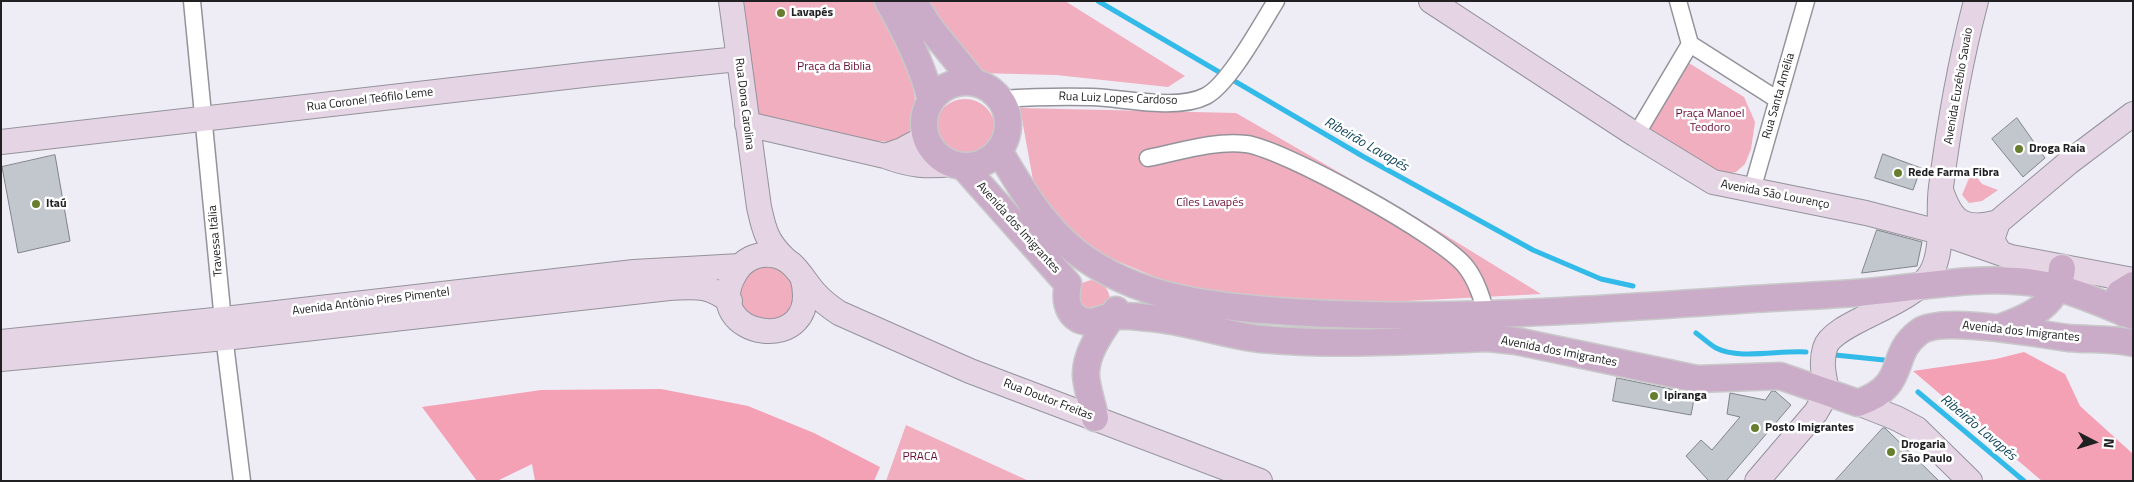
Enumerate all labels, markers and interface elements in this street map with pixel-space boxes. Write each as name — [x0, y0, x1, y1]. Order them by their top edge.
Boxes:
place label: Lavapés — [791, 6, 833, 20]
marker: Lavapés — [775, 7, 787, 19]
street label: Avenida Euzébio Savaio — [1942, 27, 1976, 145]
street label: Rua Santa Amélia — [1760, 51, 1798, 141]
street label: Rua Dona Carolina — [731, 57, 757, 151]
park label: Praça da Biblia — [797, 60, 871, 74]
street label: Rua Coronel Teófilo Leme — [306, 85, 434, 115]
street label: Rua Luiz Lopes Cardoso — [1058, 90, 1178, 108]
park label: Praça Manoel Teodoro — [1676, 107, 1744, 135]
water label: Ribeirão Lavapés — [1321, 114, 1411, 176]
place label: Droga Raia — [2029, 142, 2085, 156]
marker: Droga Raia — [2013, 143, 2025, 155]
place label: Rede Farma Fibra — [1908, 166, 1999, 180]
marker: Rede Farma Fibra — [1892, 167, 1904, 179]
street label: Avenida São Lourenço — [1719, 177, 1831, 213]
street label: Avenida dos Imigrantes — [973, 179, 1063, 277]
park label: Cíles Lavapés — [1176, 196, 1244, 210]
place label: Itaú — [46, 197, 67, 211]
marker: Itaú — [30, 198, 42, 210]
street label: Travessa Itália — [206, 205, 226, 277]
street label: Avenida Antônio Pires Pimentel — [292, 285, 450, 319]
street label: Avenida dos Imigrantes — [1962, 319, 2080, 345]
street label: Avenida dos Imigrantes — [1500, 334, 1618, 370]
street label: Rua Doutor Freitas — [1001, 376, 1095, 424]
place label: Ipiranga — [1664, 389, 1707, 403]
marker: Ipiranga — [1648, 390, 1660, 402]
water label: Ribeirão Lavapés — [1937, 391, 2019, 465]
north arrow — [2069, 417, 2119, 467]
place label: Posto Imigrantes — [1765, 421, 1854, 435]
marker: Posto Imigrantes — [1749, 422, 1761, 434]
place label: Drogaria São Paulo — [1901, 438, 1952, 466]
text: N — [2099, 438, 2120, 449]
marker: Drogaria São Paulo — [1885, 446, 1897, 458]
park label: PRACA — [902, 450, 938, 464]

